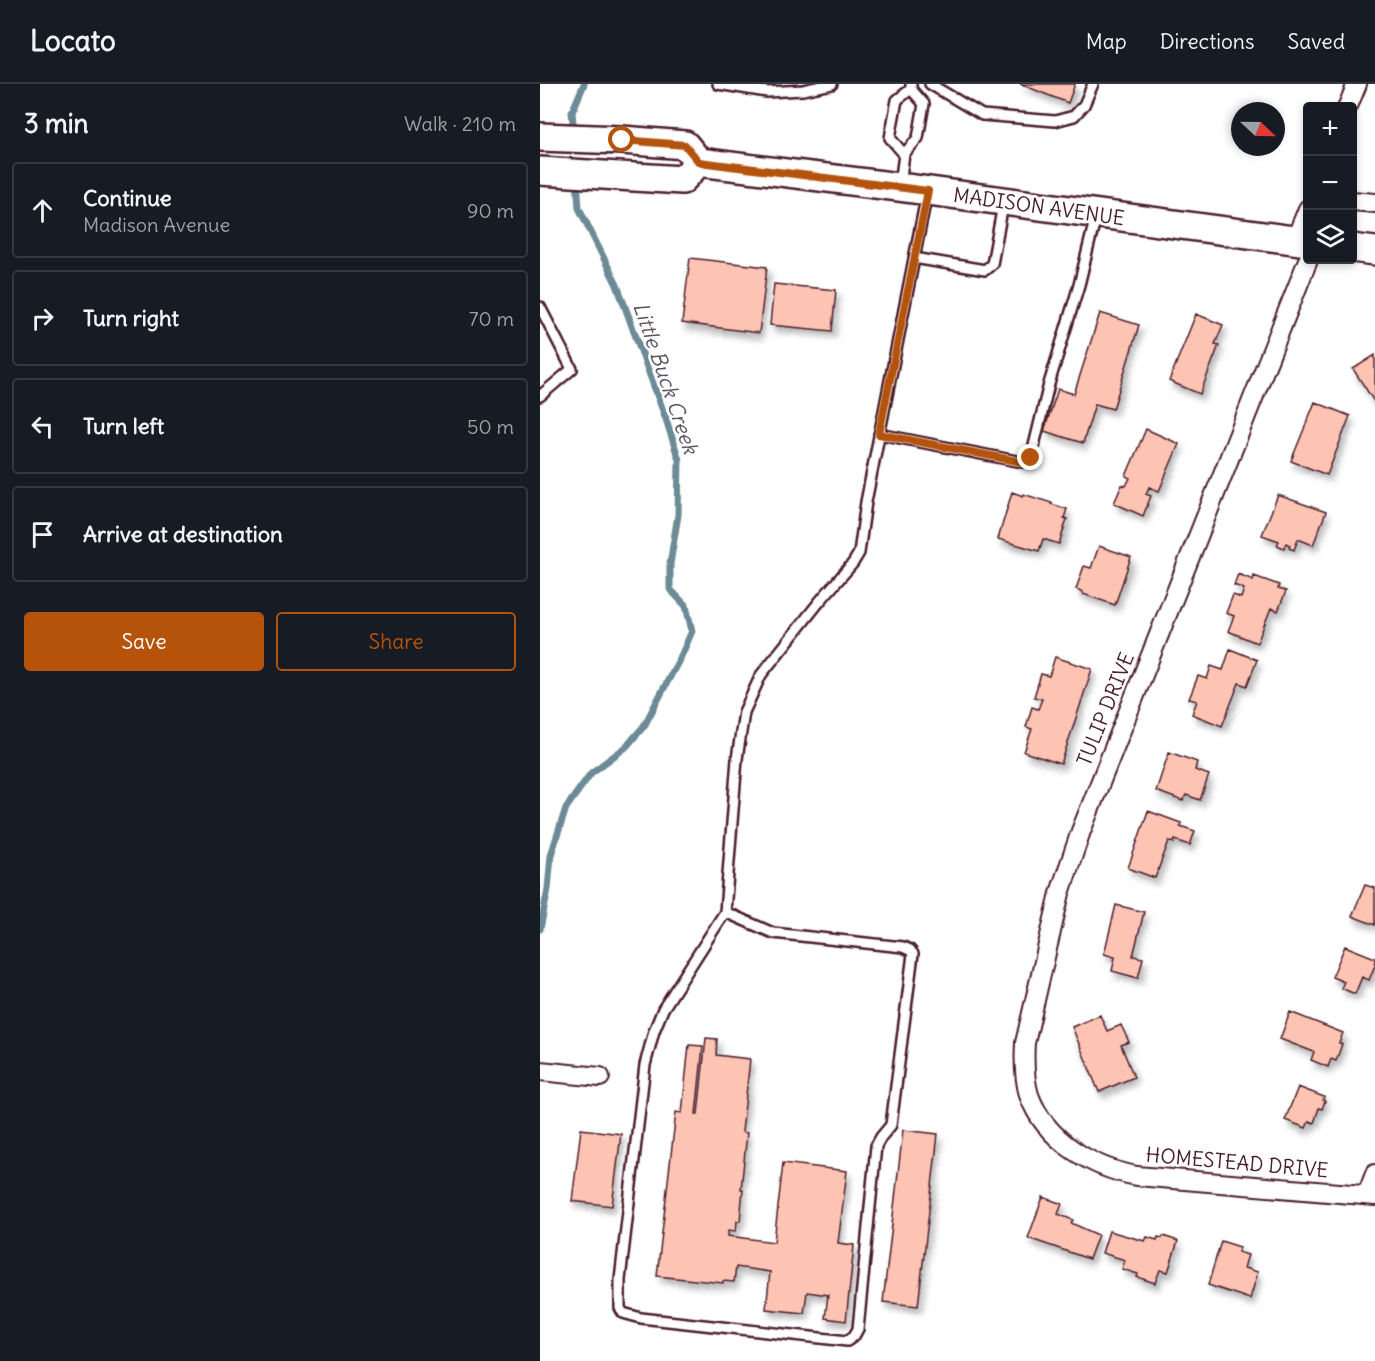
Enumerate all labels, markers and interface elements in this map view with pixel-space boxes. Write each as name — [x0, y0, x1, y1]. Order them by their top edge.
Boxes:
text: Locato — [30, 23, 116, 59]
text: Map — [1086, 28, 1127, 55]
text: Directions — [1160, 28, 1254, 55]
text: Saved — [1287, 28, 1345, 55]
north arrow — [1231, 102, 1285, 156]
map controls — [1303, 102, 1357, 264]
button: + — [1303, 102, 1357, 156]
text: 3 min — [24, 107, 89, 140]
text: Walk · 210 m — [404, 111, 516, 136]
route start — [608, 126, 634, 152]
button: − — [1303, 156, 1357, 210]
street label: MADISON AVENUE — [952, 182, 1126, 230]
text: Continue — [83, 184, 172, 212]
icon: ahead — [26, 194, 59, 227]
text: 90 m — [467, 198, 514, 223]
button: layers — [1303, 210, 1357, 264]
text: Madison Avenue — [83, 212, 230, 237]
water label: Little Buck Creek — [627, 299, 705, 459]
icon: right — [26, 302, 59, 335]
text: Turn right — [83, 304, 179, 332]
text: 70 m — [469, 306, 514, 331]
icon: left — [26, 410, 59, 443]
text: Turn left — [83, 412, 164, 440]
text: 50 m — [467, 414, 514, 439]
route end — [1017, 444, 1043, 470]
icon: arrive — [26, 518, 59, 551]
text: Arrive at destination — [83, 520, 283, 548]
button: Save — [24, 612, 264, 671]
button: Share — [276, 612, 516, 671]
street label: TULIP DRIVE — [1071, 649, 1139, 769]
street label: HOMESTEAD DRIVE — [1145, 1142, 1329, 1182]

